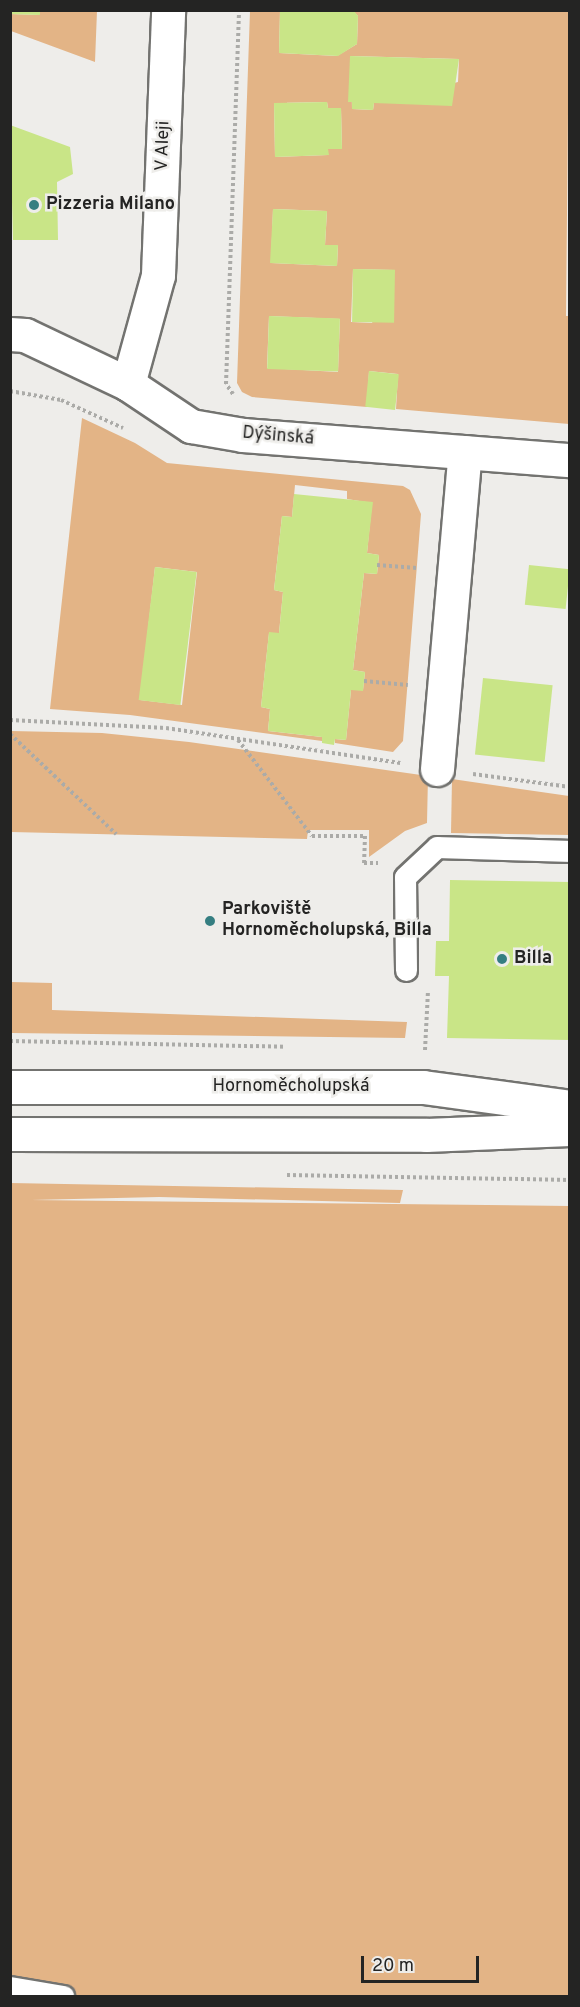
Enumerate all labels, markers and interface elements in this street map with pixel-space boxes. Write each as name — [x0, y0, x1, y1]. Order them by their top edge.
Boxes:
street label: V Aleji — [152, 120, 176, 172]
place label: Pizzeria Milano — [46, 194, 175, 216]
marker: Pizzeria Milano — [27, 198, 41, 212]
street label: Dýšinská — [241, 423, 315, 451]
place label: Parkoviště Hornoměcholupská, Billa — [222, 900, 432, 942]
marker: Parkoviště Hornoměcholupská, Billa — [203, 914, 217, 928]
place label: Billa — [514, 948, 552, 970]
marker: Billa — [495, 952, 509, 966]
street label: Hornoměcholupská — [212, 1076, 370, 1098]
scale bar — [364, 1944, 482, 1982]
text: 20 m — [372, 1955, 414, 1978]

